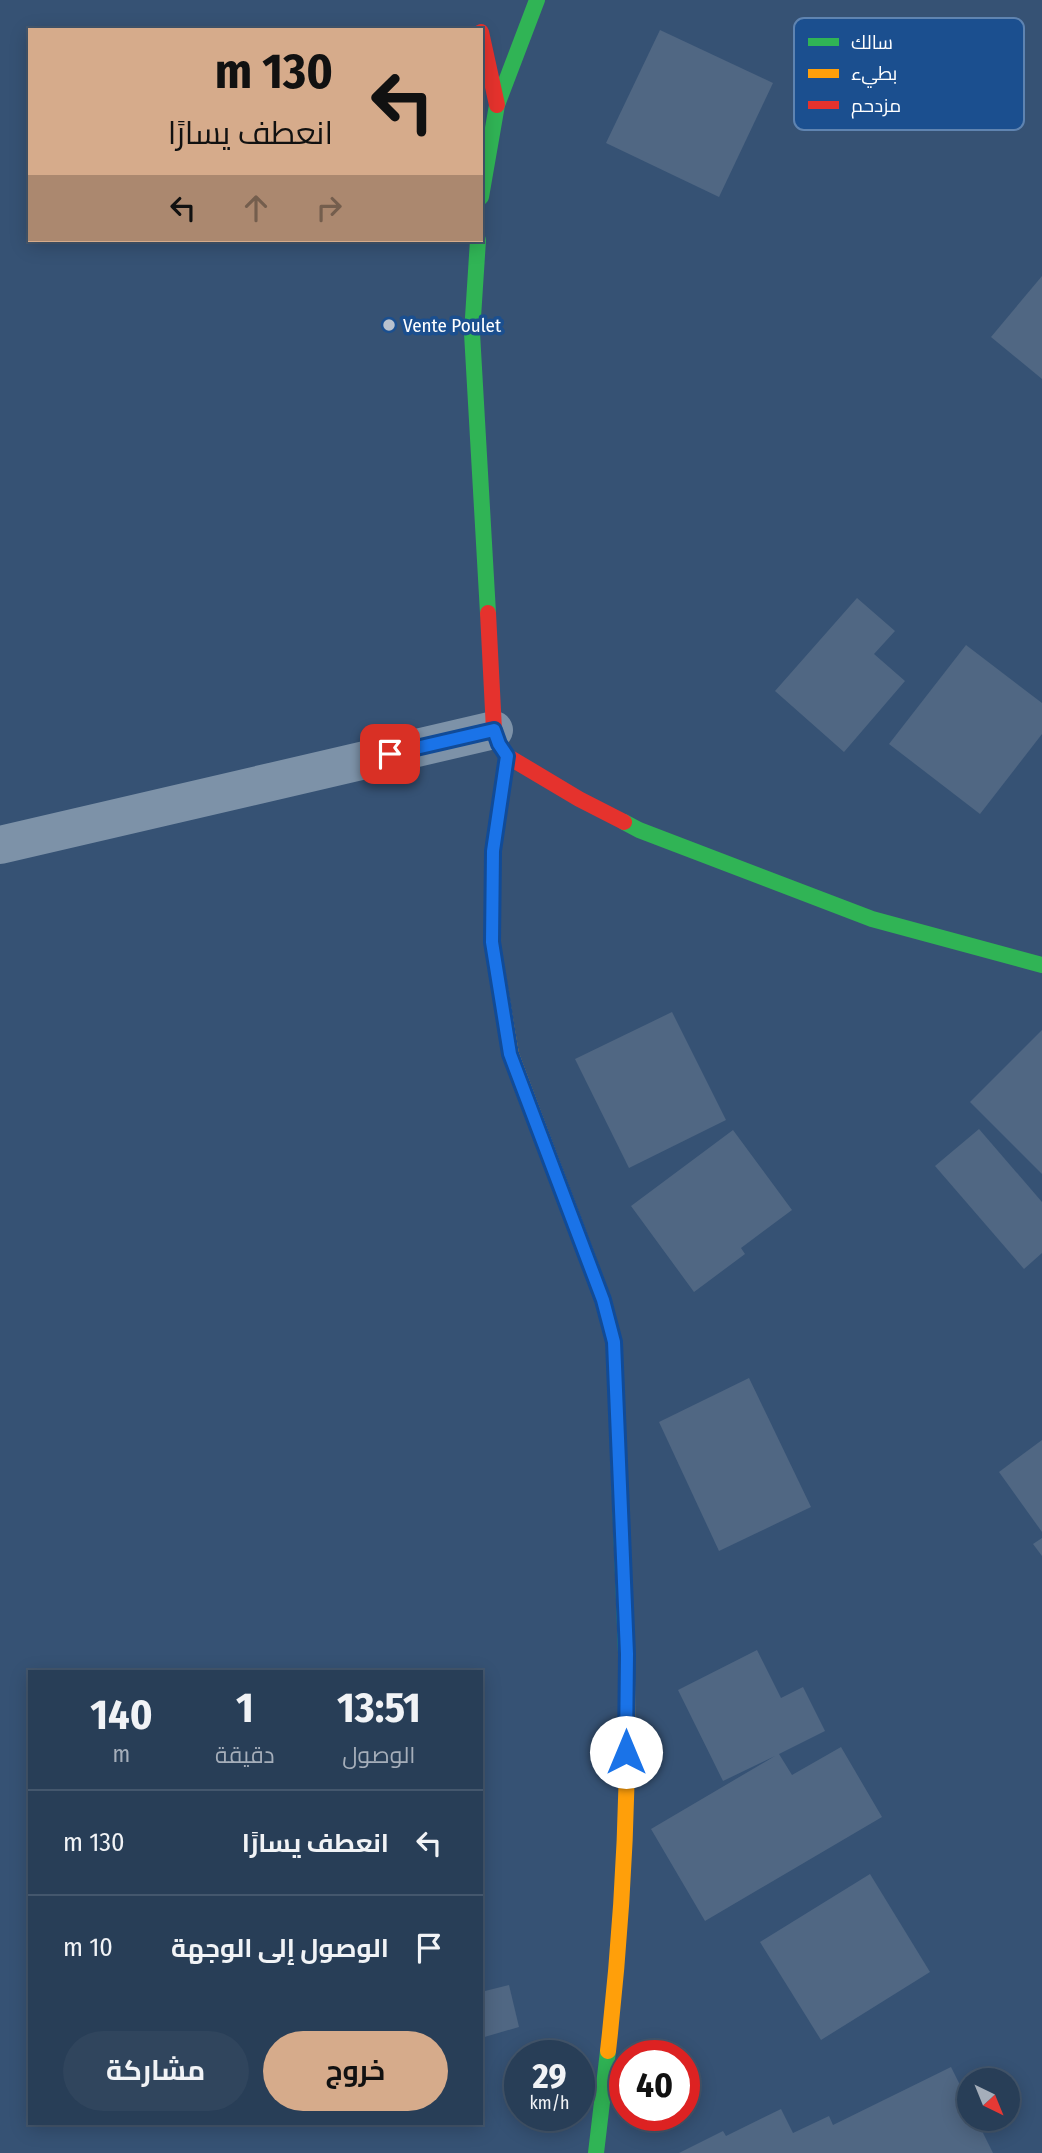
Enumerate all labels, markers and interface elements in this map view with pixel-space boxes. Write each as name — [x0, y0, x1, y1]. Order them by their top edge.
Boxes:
legend — [794, 18, 1024, 130]
text: سالك — [851, 31, 893, 54]
text: 130 m — [215, 42, 333, 101]
icon: left — [357, 56, 448, 147]
text: بطيء — [851, 62, 897, 88]
text: مزدحم — [851, 94, 901, 119]
text: انعطف يسارًا — [168, 114, 333, 152]
icon: left — [164, 189, 202, 227]
icon: ahead — [237, 189, 275, 227]
icon: right — [310, 189, 348, 227]
place label: Vente Poulet — [403, 314, 502, 337]
marker: Vente Poulet — [381, 317, 397, 333]
pin — [360, 724, 420, 784]
icon: arrive — [371, 735, 409, 773]
text: 1 — [236, 1683, 254, 1733]
text: 13:51 — [337, 1683, 421, 1733]
text: 140 — [90, 1690, 153, 1740]
position arrow — [589, 1715, 663, 1789]
text: m — [113, 1740, 130, 1768]
text: دقيقة — [215, 1741, 275, 1769]
text: الوصول — [342, 1741, 416, 1769]
icon: left — [410, 1824, 448, 1862]
text: 130 m — [63, 1827, 125, 1858]
text: انعطف يسارًا — [242, 1828, 389, 1859]
icon: arrive — [410, 1929, 448, 1967]
text: 10 m — [63, 1932, 113, 1963]
text: الوصول إلى الوجهة — [171, 1933, 389, 1964]
button: مشاركة — [63, 2031, 249, 2111]
button: خروج — [263, 2031, 448, 2111]
speed limit sign: 40 — [609, 2040, 700, 2131]
text: 29 — [532, 2055, 567, 2097]
north arrow — [957, 2068, 1020, 2132]
map controls — [957, 2068, 1020, 2131]
text: km/h — [529, 2092, 570, 2114]

